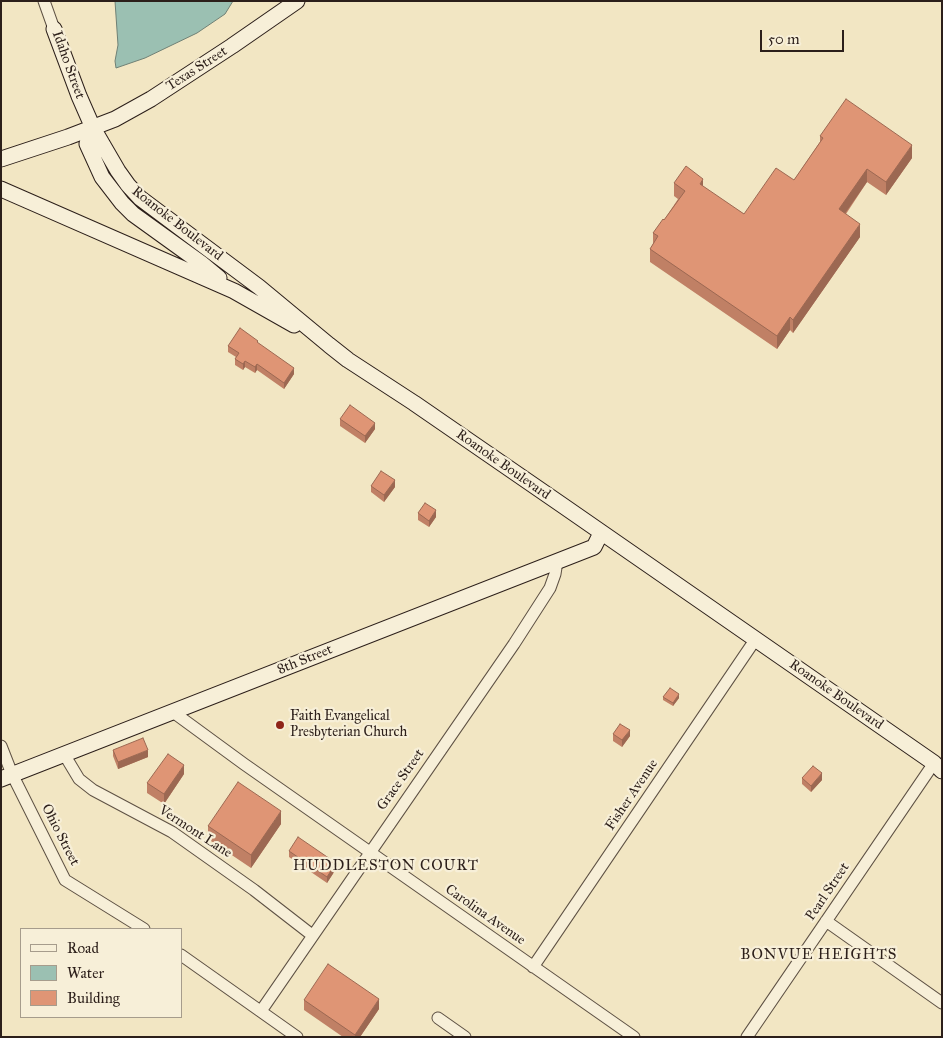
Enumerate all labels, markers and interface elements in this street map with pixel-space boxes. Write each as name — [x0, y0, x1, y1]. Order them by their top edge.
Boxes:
scale bar — [763, 20, 847, 52]
street label: Idaho Street — [48, 29, 88, 101]
text: 50 m — [768, 30, 800, 48]
street label: Texas Street — [163, 43, 231, 95]
street label: Roanoke Boulevard — [128, 183, 226, 265]
street label: Roanoke Boulevard — [453, 426, 553, 504]
street label: 8th Street — [275, 641, 335, 679]
street label: Roanoke Boulevard — [786, 656, 886, 734]
place label: Faith Evangelical Presbyterian Church — [290, 709, 407, 742]
marker: Faith Evangelical Presbyterian Church — [274, 719, 286, 731]
street label: Grace Street — [374, 746, 428, 814]
street label: Fisher Avenue — [602, 756, 662, 834]
street label: Ohio Street — [37, 801, 83, 869]
street label: Vermont Lane — [155, 802, 235, 862]
district label: HUDDLESTON COURT — [291, 857, 481, 875]
street label: Pearl Street — [803, 860, 853, 924]
street label: Carolina Avenue — [442, 881, 528, 949]
legend — [20, 928, 182, 1018]
text: Road — [67, 939, 99, 957]
district label: BONVUE HEIGHTS — [739, 946, 899, 964]
text: Water — [67, 964, 104, 982]
text: Building — [67, 989, 120, 1007]

